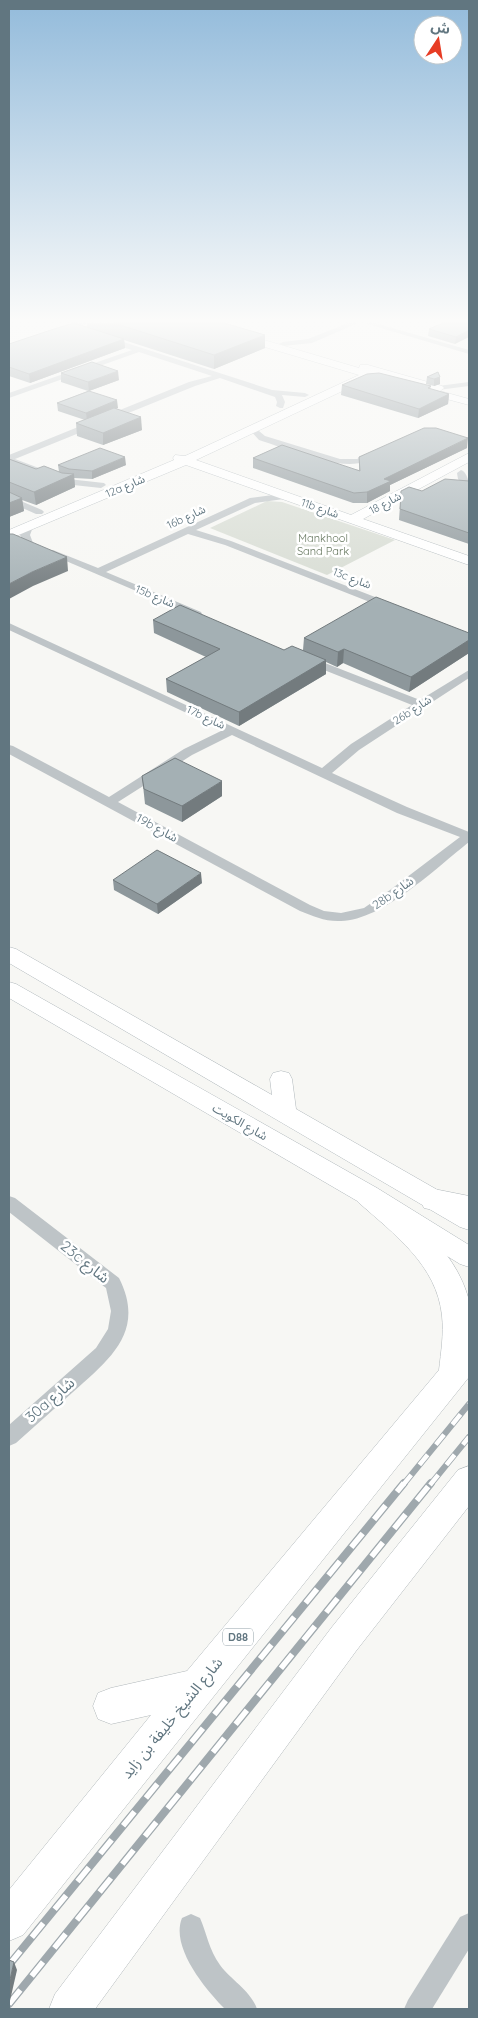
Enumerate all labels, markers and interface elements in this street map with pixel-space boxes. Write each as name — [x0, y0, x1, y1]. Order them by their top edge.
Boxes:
north arrow — [413, 15, 463, 65]
text: ش — [429, 16, 452, 38]
street label: 12a شارع — [103, 471, 147, 501]
street label: شارع 18 — [366, 489, 404, 518]
street label: 11b شارع — [299, 495, 341, 522]
street label: 16b شارع — [164, 502, 208, 533]
park label: Mankhool Sand Park — [297, 531, 349, 558]
street label: 13c شارع — [330, 564, 374, 593]
street label: 15b شارع — [133, 582, 177, 612]
street label: 26b شارع — [390, 692, 435, 728]
street label: 17b شارع — [184, 702, 228, 733]
street label: 19b شارع — [133, 810, 181, 847]
street label: 28b شارع — [369, 873, 417, 914]
street label: شارع الكويت — [209, 1100, 270, 1145]
street label: 23c شارع — [55, 1236, 114, 1289]
street label: 30a شارع — [21, 1373, 80, 1428]
road number: D88 — [223, 1628, 253, 1645]
street label: شارع الشيخ خليفة بن زايد — [117, 1653, 229, 1784]

